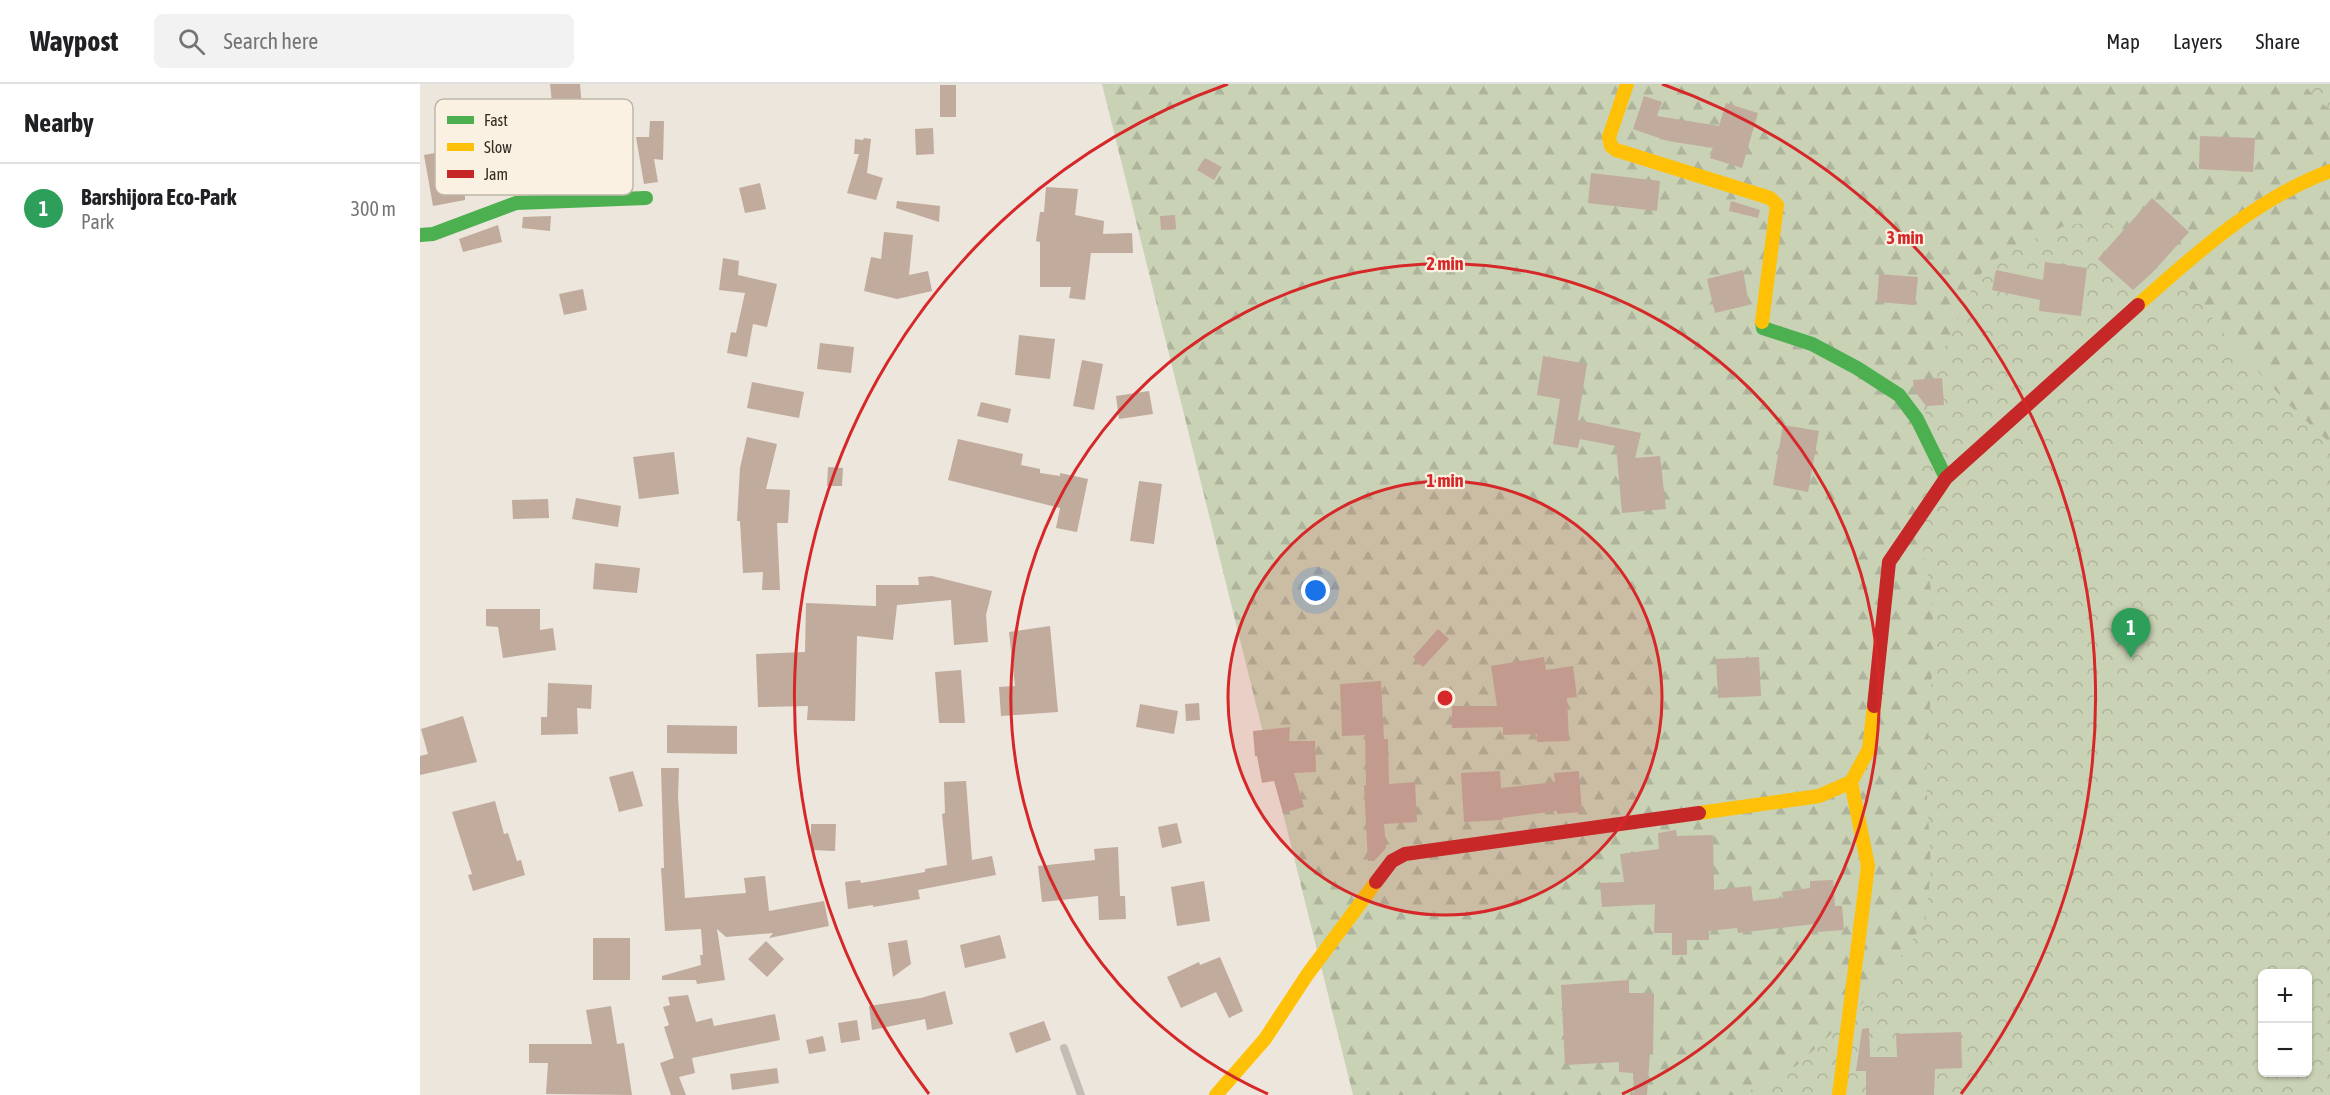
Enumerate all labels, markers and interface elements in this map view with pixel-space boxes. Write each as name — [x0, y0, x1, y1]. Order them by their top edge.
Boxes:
search box — [154, 14, 574, 68]
text: Waypost — [30, 25, 118, 57]
icon: search — [175, 25, 208, 58]
text: Search here — [223, 28, 318, 54]
text: Map — [2106, 29, 2140, 53]
text: Layers — [2173, 29, 2223, 53]
text: Share — [2256, 29, 2300, 53]
legend — [435, 99, 633, 195]
text: Nearby — [24, 108, 94, 138]
text: Fast — [484, 111, 508, 129]
text: Slow — [484, 138, 512, 156]
text: Jam — [484, 165, 508, 183]
text: Barshijora Eco-Park — [81, 184, 236, 210]
text: 1 — [39, 197, 48, 220]
text: 300 m — [351, 197, 396, 220]
text: Park — [81, 210, 114, 233]
text: 3 min — [1887, 227, 1924, 248]
text: 2 min — [1427, 253, 1464, 274]
text: 1 min — [1427, 470, 1464, 491]
your location — [1301, 576, 1330, 605]
pin: 1 — [2112, 608, 2150, 658]
centre of rings — [1435, 688, 1455, 708]
map controls — [2258, 969, 2312, 1077]
button: + — [2258, 969, 2312, 1023]
button: − — [2258, 1023, 2312, 1077]

